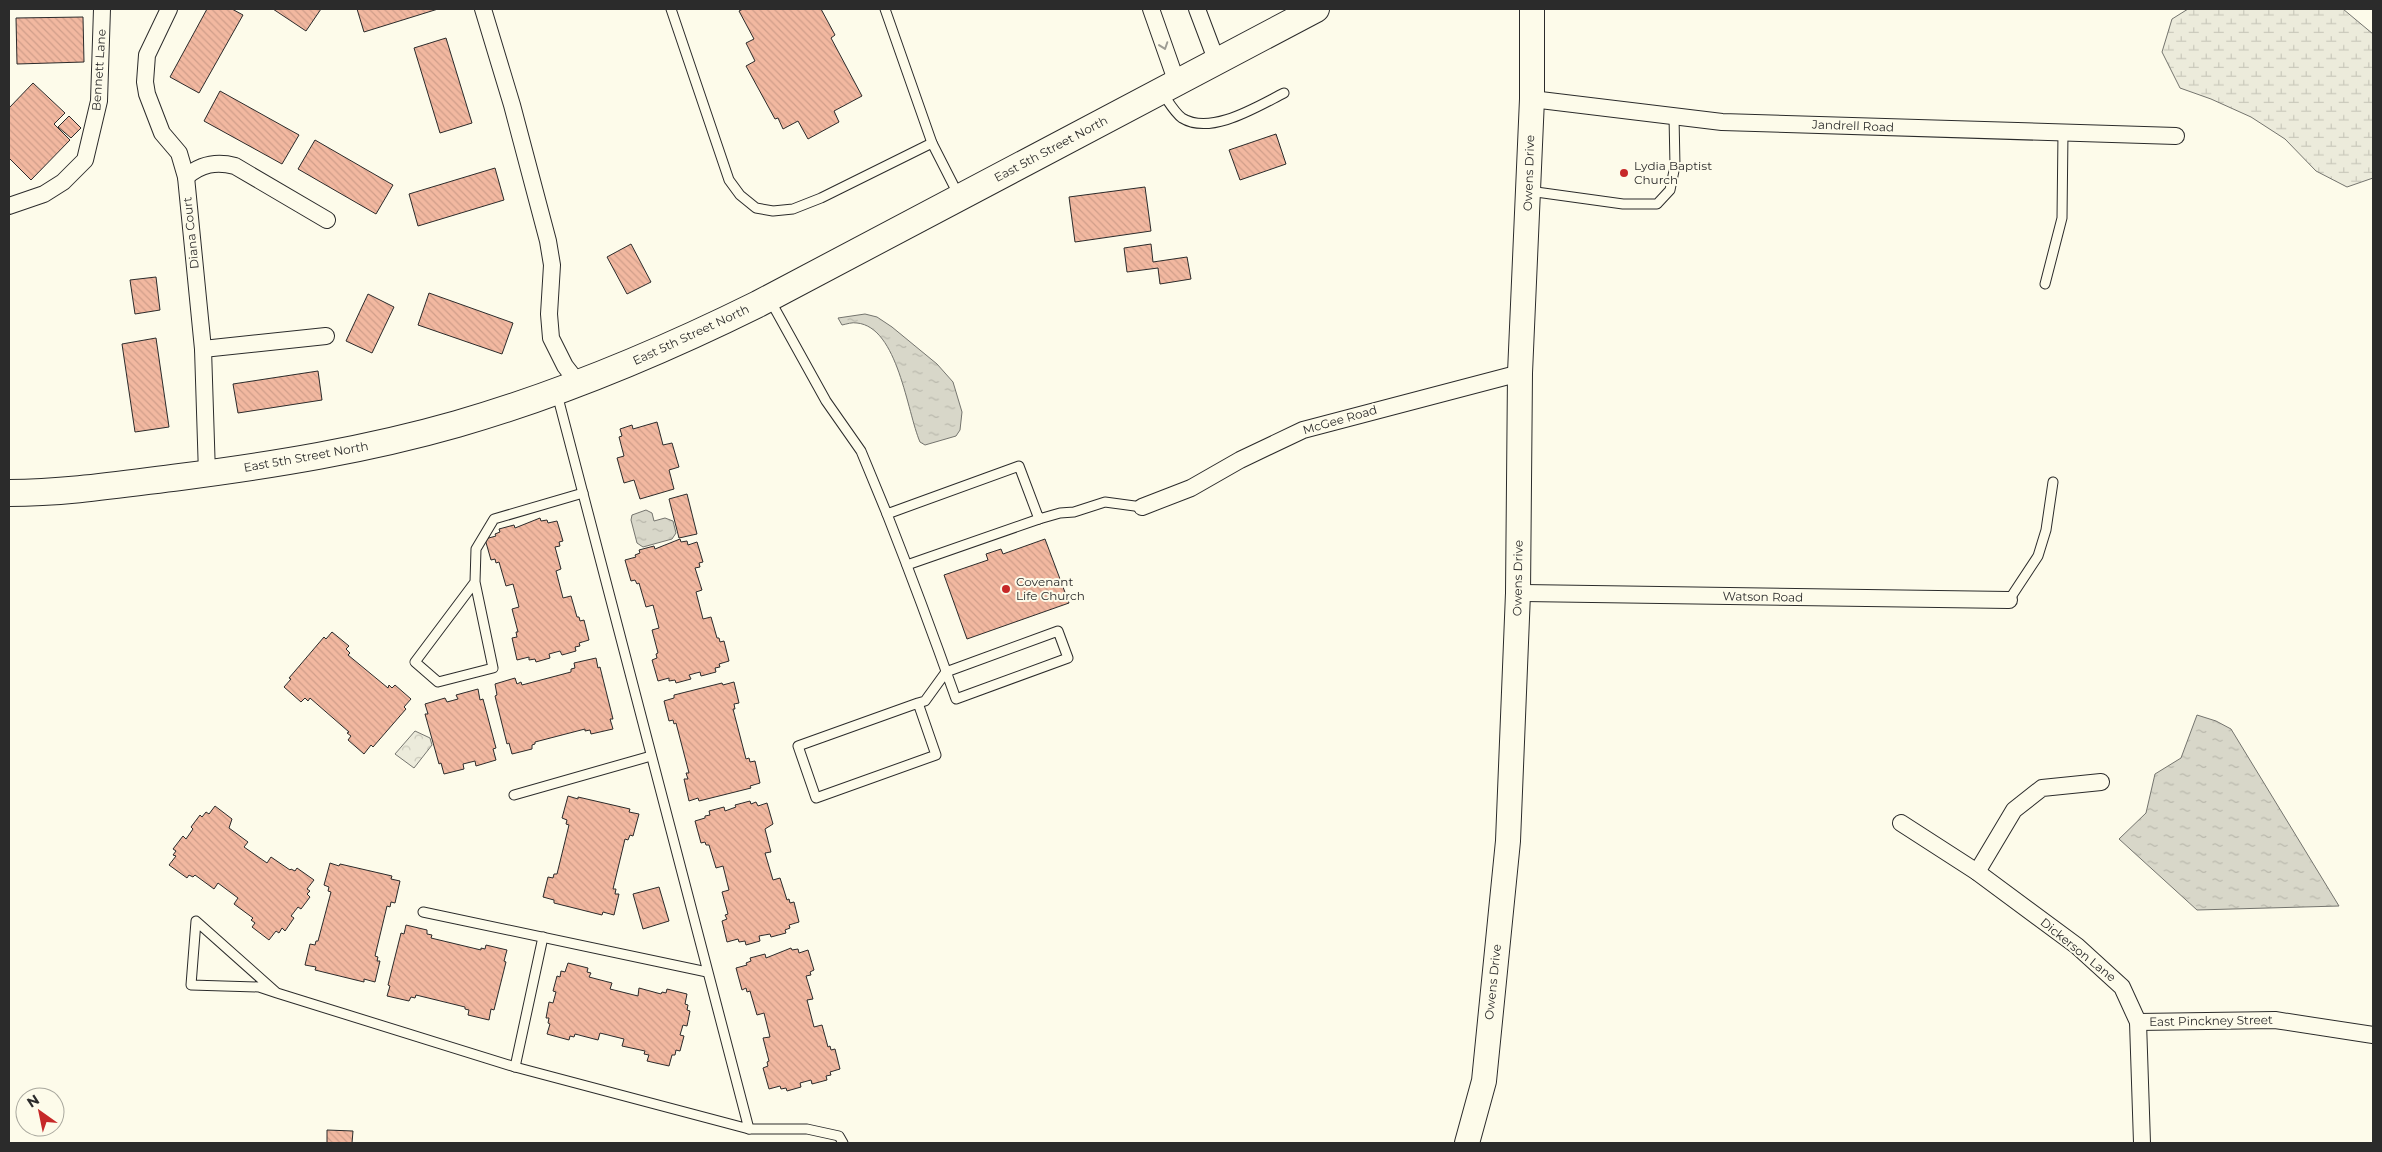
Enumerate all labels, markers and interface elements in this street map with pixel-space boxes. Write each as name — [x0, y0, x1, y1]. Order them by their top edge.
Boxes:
street label: Bennett Lane — [88, 29, 109, 111]
one-way arrow — [1158, 41, 1168, 50]
street label: East 5th Street North — [991, 112, 1110, 185]
street label: Jandrell Road — [1811, 117, 1894, 134]
street label: Owens Drive — [1520, 135, 1537, 211]
place label: Lydia Baptist Church — [1634, 158, 1712, 187]
marker: Lydia Baptist Church — [1618, 167, 1630, 179]
street label: Diana Court — [179, 196, 202, 270]
street label: East 5th Street North — [630, 301, 751, 368]
street label: McGee Road — [1301, 402, 1379, 437]
street label: East 5th Street North — [242, 438, 370, 475]
street label: Owens Drive — [1509, 540, 1526, 616]
place label: Covenant Life Church — [1016, 574, 1085, 603]
marker: Covenant Life Church — [1000, 583, 1012, 595]
street label: Watson Road — [1723, 588, 1803, 605]
street label: Dickerson Lane — [2037, 915, 2119, 985]
street label: Owens Drive — [1481, 943, 1504, 1021]
street label: East Pinckney Street — [2149, 1012, 2273, 1029]
north arrow — [15, 1087, 65, 1137]
text: N — [23, 1090, 43, 1112]

